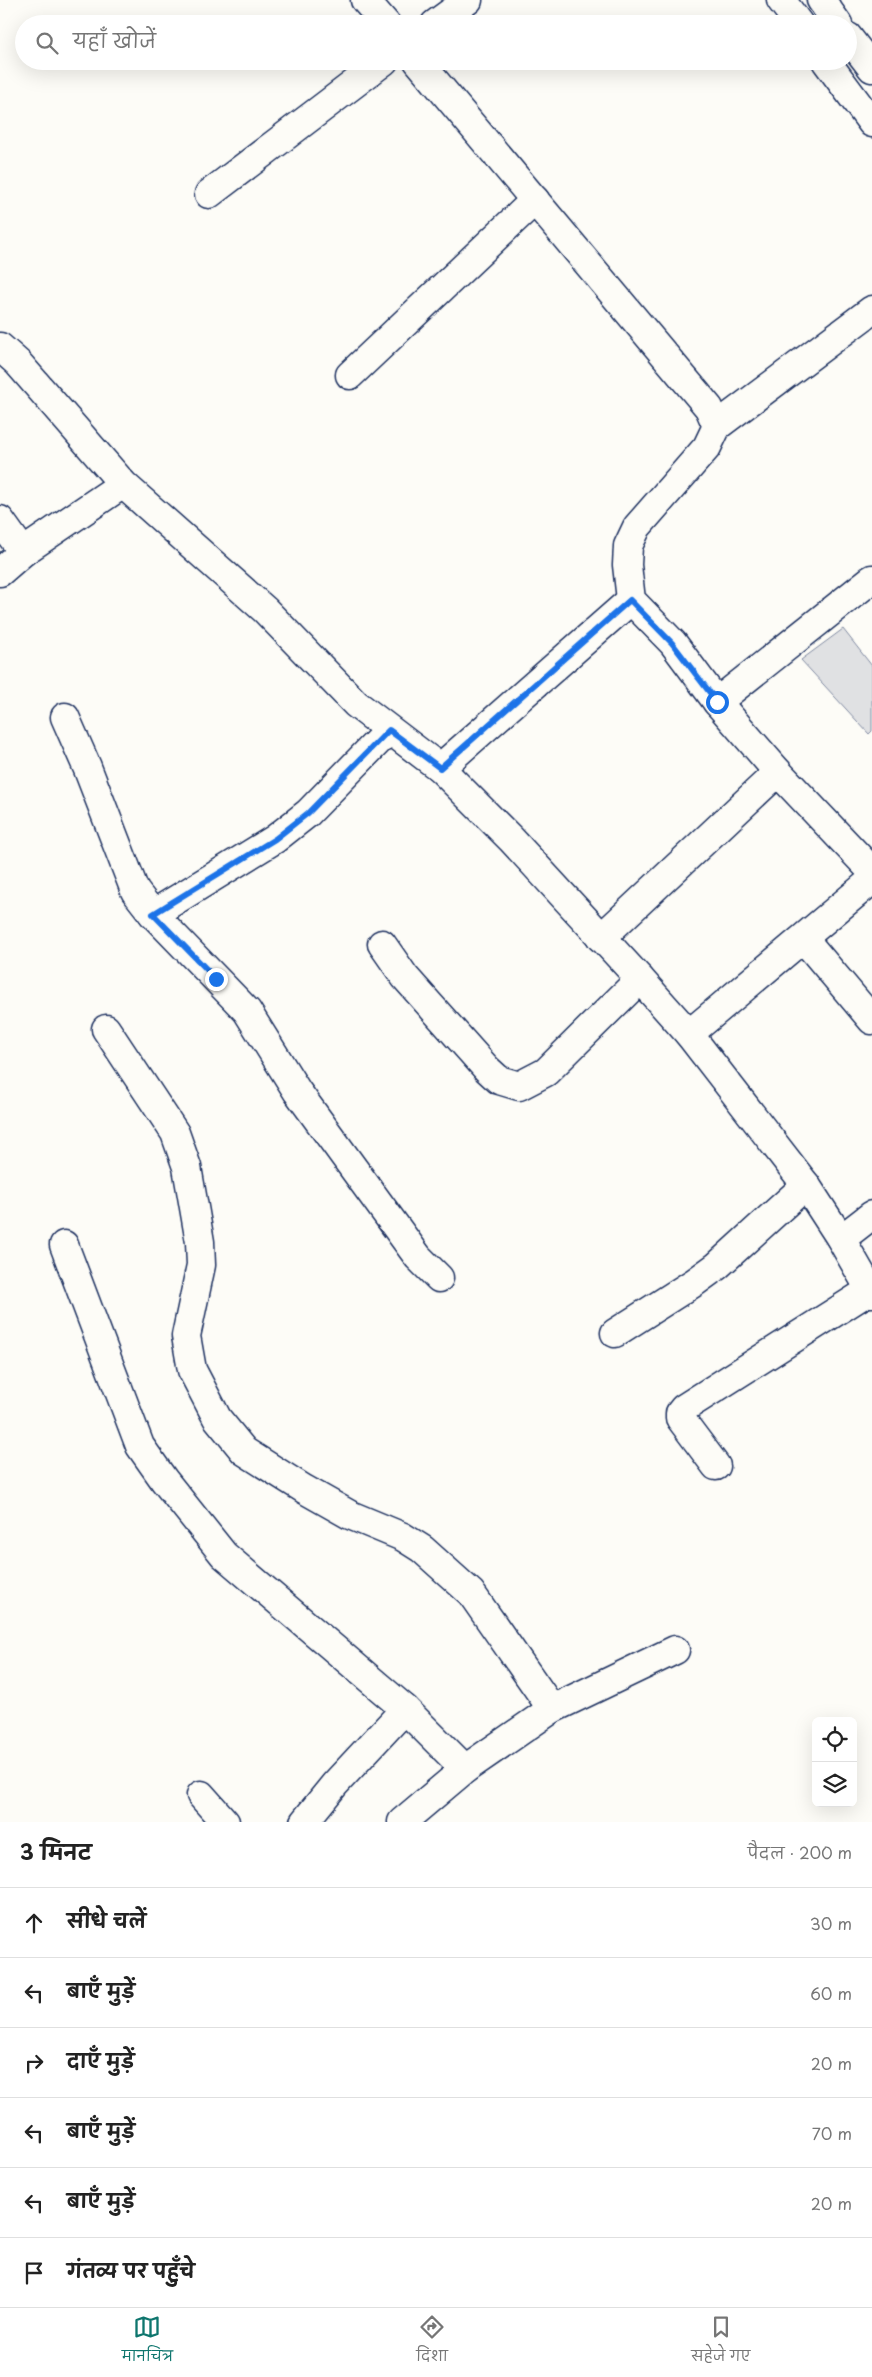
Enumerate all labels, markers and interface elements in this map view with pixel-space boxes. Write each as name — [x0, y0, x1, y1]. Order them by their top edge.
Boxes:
search box — [15, 15, 857, 70]
text: यहाँ खोजें — [73, 26, 156, 54]
icon: search — [33, 29, 61, 57]
route start — [706, 691, 729, 714]
route end — [205, 968, 228, 991]
map controls — [812, 1717, 857, 1807]
button: locate — [812, 1717, 857, 1762]
button: layers — [812, 1762, 857, 1807]
text: 3 मिनट — [20, 1835, 91, 1867]
text: पैदल · 200 m — [748, 1840, 852, 1864]
text: सीधे चलें — [67, 1906, 146, 1934]
icon: ahead — [20, 1909, 48, 1937]
text: 30 m — [810, 1911, 852, 1935]
text: बाएँ मुड़ें — [67, 1976, 135, 2004]
icon: left — [20, 1979, 48, 2007]
text: 60 m — [810, 1981, 852, 2005]
text: दाएँ मुड़ें — [67, 2046, 134, 2074]
icon: right — [20, 2049, 48, 2077]
text: 20 m — [811, 2051, 852, 2075]
text: बाएँ मुड़ें — [67, 2116, 135, 2144]
icon: left — [20, 2119, 48, 2147]
text: 70 m — [812, 2121, 852, 2145]
text: बाएँ मुड़ें — [67, 2186, 135, 2214]
icon: left — [20, 2189, 48, 2217]
text: 20 m — [811, 2191, 852, 2215]
text: गंतव्य पर पहुँचे — [67, 2256, 195, 2284]
icon: arrive — [20, 2259, 48, 2287]
tab: मानचित्र — [122, 2313, 173, 2372]
tab: दिशा — [416, 2313, 448, 2372]
tab: सहेजे गए — [691, 2313, 750, 2372]

